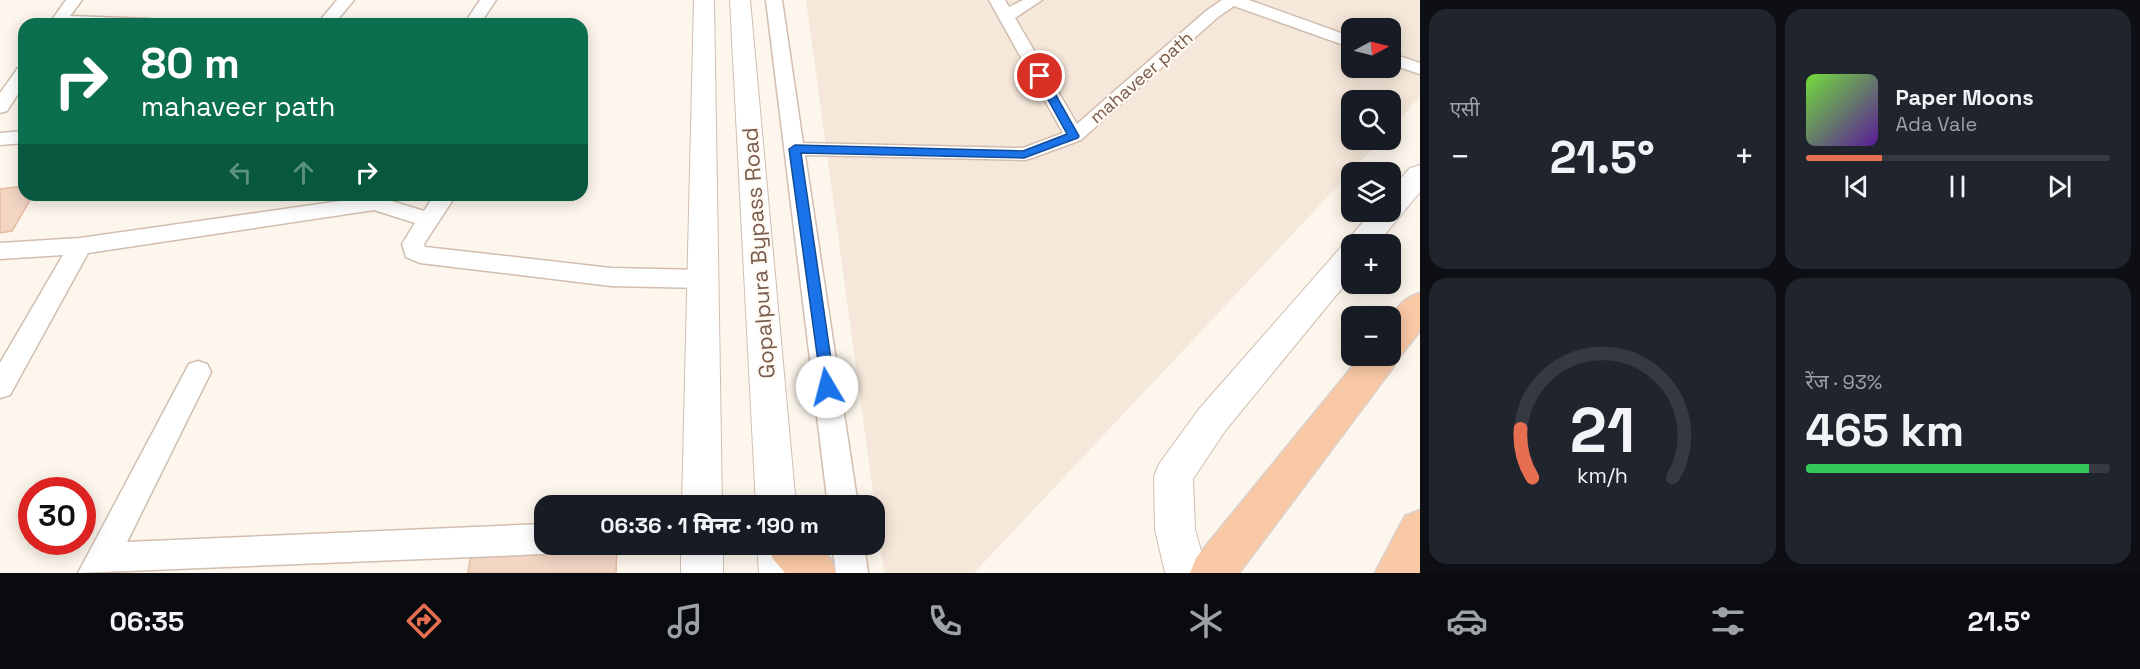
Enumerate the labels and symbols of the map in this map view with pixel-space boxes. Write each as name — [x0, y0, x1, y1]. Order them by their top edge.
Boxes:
north arrow — [1341, 18, 1401, 78]
street label: mahaveer path — [1085, 26, 1197, 128]
pin — [1014, 50, 1065, 101]
street label: Gopalpura Bypass Road — [735, 126, 781, 380]
position arrow — [795, 355, 859, 419]
speed limit sign: 30 — [18, 477, 96, 555]

